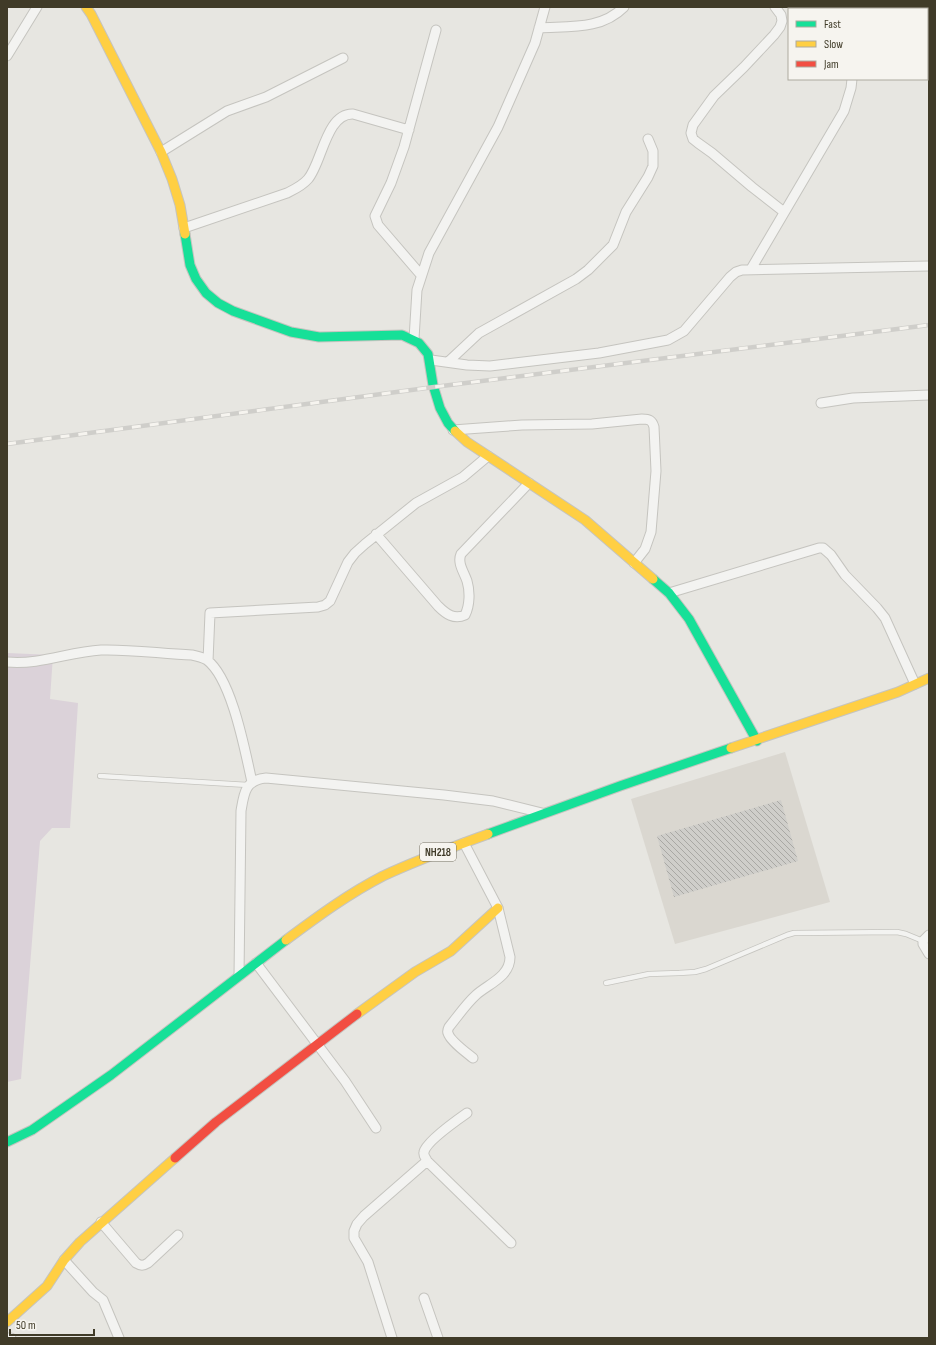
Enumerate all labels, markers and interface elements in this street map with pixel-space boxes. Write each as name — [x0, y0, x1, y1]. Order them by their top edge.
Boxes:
legend — [788, 8, 928, 80]
text: Fast — [824, 17, 841, 32]
text: Slow — [824, 37, 843, 52]
text: Jam — [823, 57, 839, 72]
road number: NH218 — [420, 843, 456, 861]
scale bar — [10, 1311, 94, 1337]
text: 50 m — [16, 1318, 36, 1333]

